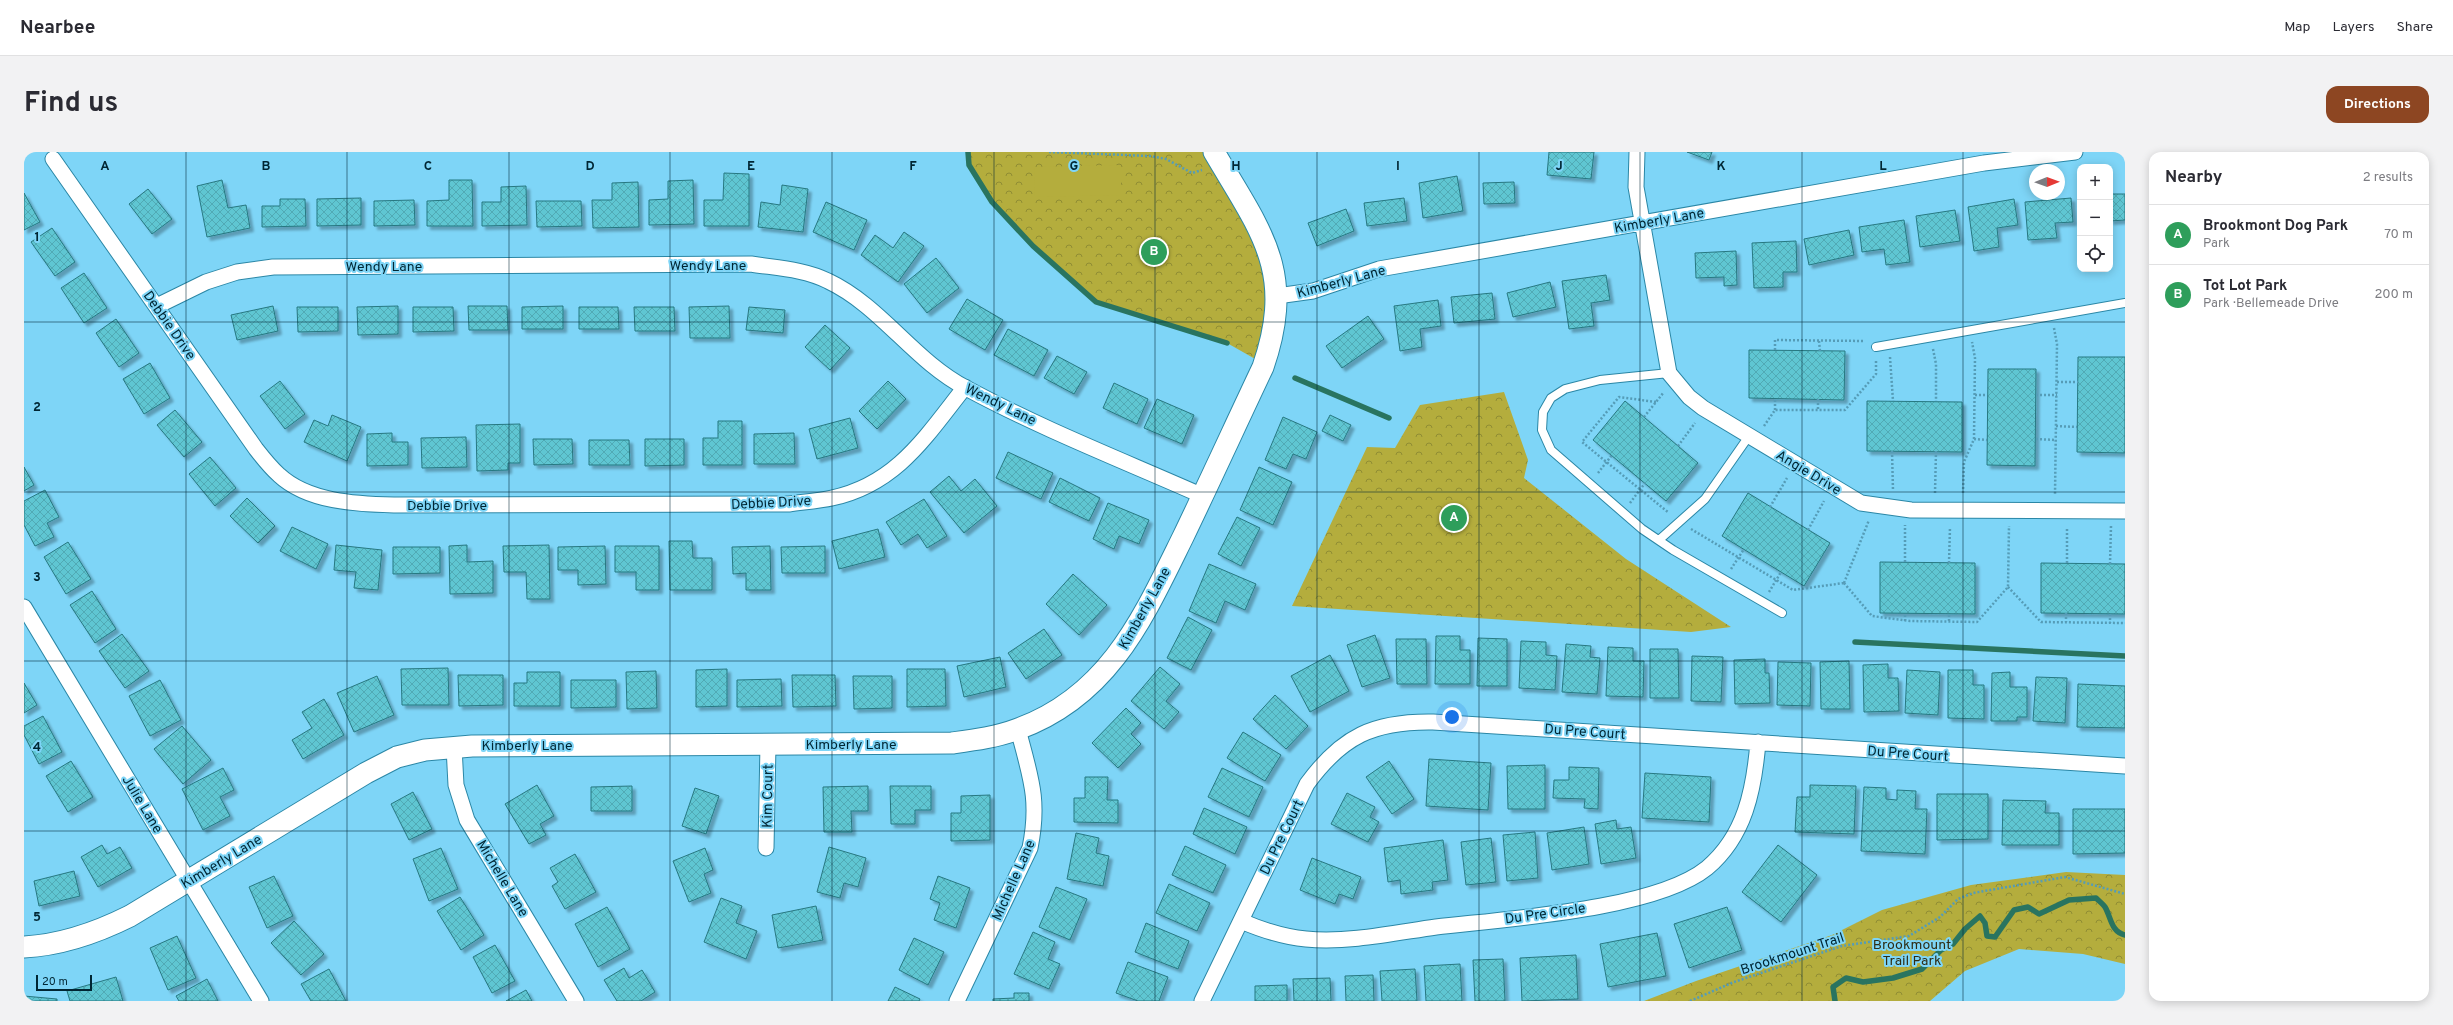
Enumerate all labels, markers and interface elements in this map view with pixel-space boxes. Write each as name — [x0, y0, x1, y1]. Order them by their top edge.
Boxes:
text: Nearbee — [20, 16, 95, 40]
text: Map — [2284, 19, 2310, 36]
text: Layers — [2332, 19, 2374, 36]
text: Share — [2396, 19, 2433, 36]
text: Find us — [24, 86, 118, 122]
button: Directions — [2326, 86, 2429, 123]
text: A — [100, 159, 110, 175]
text: B — [262, 159, 271, 175]
text: C — [424, 159, 432, 175]
text: D — [585, 159, 595, 175]
text: E — [747, 159, 755, 175]
text: F — [909, 159, 917, 175]
text: G — [1070, 159, 1079, 175]
text: H — [1231, 159, 1241, 175]
text: I — [1396, 159, 1400, 175]
text: J — [1555, 159, 1563, 175]
text: K — [1716, 159, 1726, 175]
text: L — [1879, 159, 1887, 175]
north arrow — [2029, 164, 2065, 200]
map controls — [2077, 164, 2113, 272]
button: + — [2077, 164, 2113, 200]
text: Nearby — [2165, 167, 2222, 189]
text: 2 results — [2363, 170, 2413, 186]
button: − — [2077, 200, 2113, 236]
street label: Kimberly Lane — [1613, 205, 1706, 238]
text: Brookmont Dog Park — [2203, 217, 2348, 236]
text: A — [2173, 227, 2183, 243]
text: 70 m — [2384, 227, 2413, 243]
text: 1 — [34, 230, 40, 246]
button: locate — [2077, 236, 2113, 272]
text: Park — [2203, 236, 2230, 252]
pin: B — [1141, 237, 1167, 267]
street label: Wendy Lane — [670, 258, 746, 275]
street label: Wendy Lane — [346, 259, 422, 276]
street label: Kimberly Lane — [1295, 262, 1388, 302]
text: Tot Lot Park — [2203, 277, 2287, 296]
text: B — [2174, 287, 2182, 303]
text: 200 m — [2374, 287, 2413, 303]
street label: Debbie Drive — [139, 288, 199, 364]
text: Park · Bellemeade Drive — [2203, 296, 2339, 312]
street label: Wendy Lane — [962, 381, 1039, 430]
text: 2 — [33, 400, 41, 416]
street label: Angie Drive — [1773, 447, 1844, 499]
street label: Debbie Drive — [731, 493, 812, 514]
street label: Debbie Drive — [407, 498, 487, 515]
pin: A — [1441, 503, 1467, 533]
street label: Kimberly Lane — [1116, 565, 1175, 653]
text: 3 — [33, 570, 41, 586]
your location — [1442, 707, 1462, 727]
street label: Du Pre Court — [1544, 721, 1626, 744]
street label: Kimberly Lane — [805, 737, 897, 754]
street label: Kimberly Lane — [481, 738, 573, 755]
text: 4 — [33, 740, 41, 756]
street label: Du Pre Court — [1867, 743, 1949, 766]
street label: Kim Court — [759, 764, 778, 828]
street label: Julie Lane — [118, 773, 166, 837]
street label: Du Pre Court — [1257, 797, 1308, 878]
street label: Kimberly Lane — [178, 832, 265, 893]
street label: Michelle Lane — [472, 837, 531, 920]
street label: Michelle Lane — [989, 838, 1040, 924]
street label: Du Pre Circle — [1504, 900, 1587, 929]
text: 5 — [33, 910, 41, 926]
street label: Brookmount Trail — [1739, 930, 1846, 979]
park label: Brookmount Trail Park — [1873, 937, 1951, 970]
scale bar — [36, 973, 92, 992]
text: 20 m — [42, 975, 68, 989]

